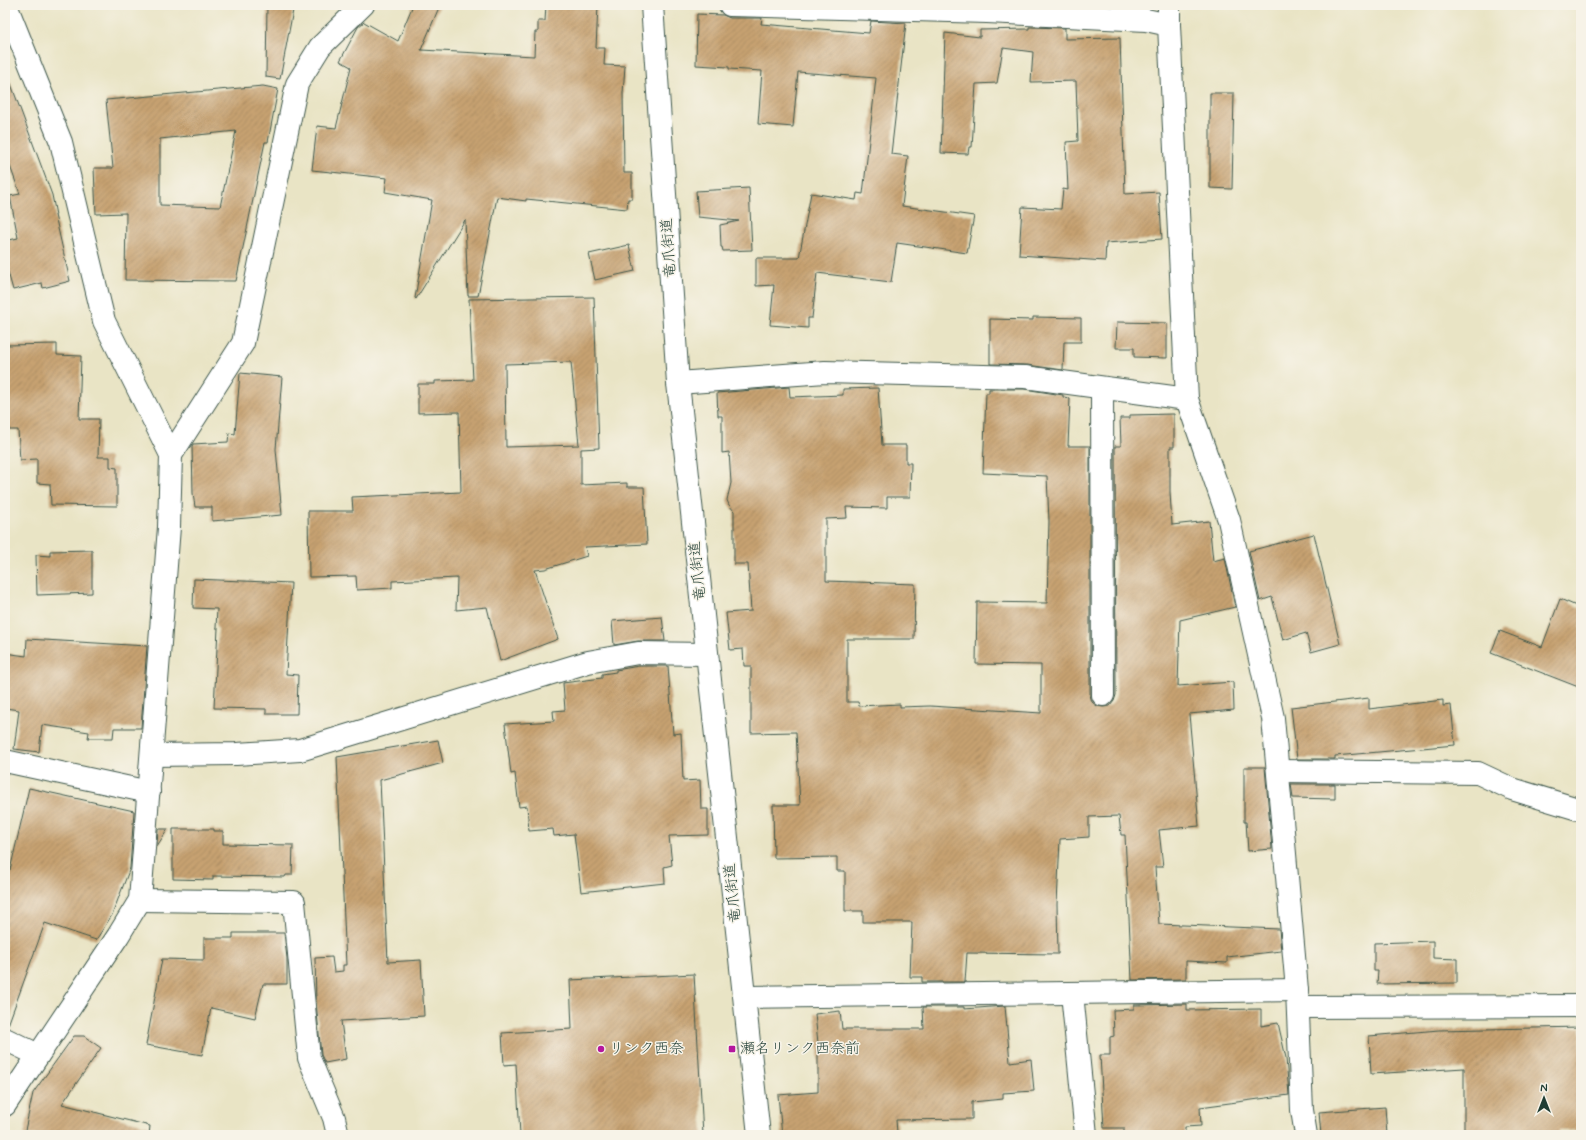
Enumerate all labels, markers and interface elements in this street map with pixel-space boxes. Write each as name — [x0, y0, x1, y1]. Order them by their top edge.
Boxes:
street label: 竜爪街道 — [657, 217, 681, 279]
street label: 竜爪街道 — [685, 540, 711, 602]
street label: 竜爪街道 — [720, 862, 746, 924]
place label: リンク西奈 — [609, 1039, 684, 1059]
place label: 瀬名リンク西奈前 — [740, 1039, 860, 1059]
marker: リンク西奈 — [596, 1044, 606, 1054]
marker: 瀬名リンク西奈前 — [727, 1044, 737, 1054]
north arrow — [1524, 1078, 1564, 1118]
text: N — [1540, 1082, 1548, 1096]

